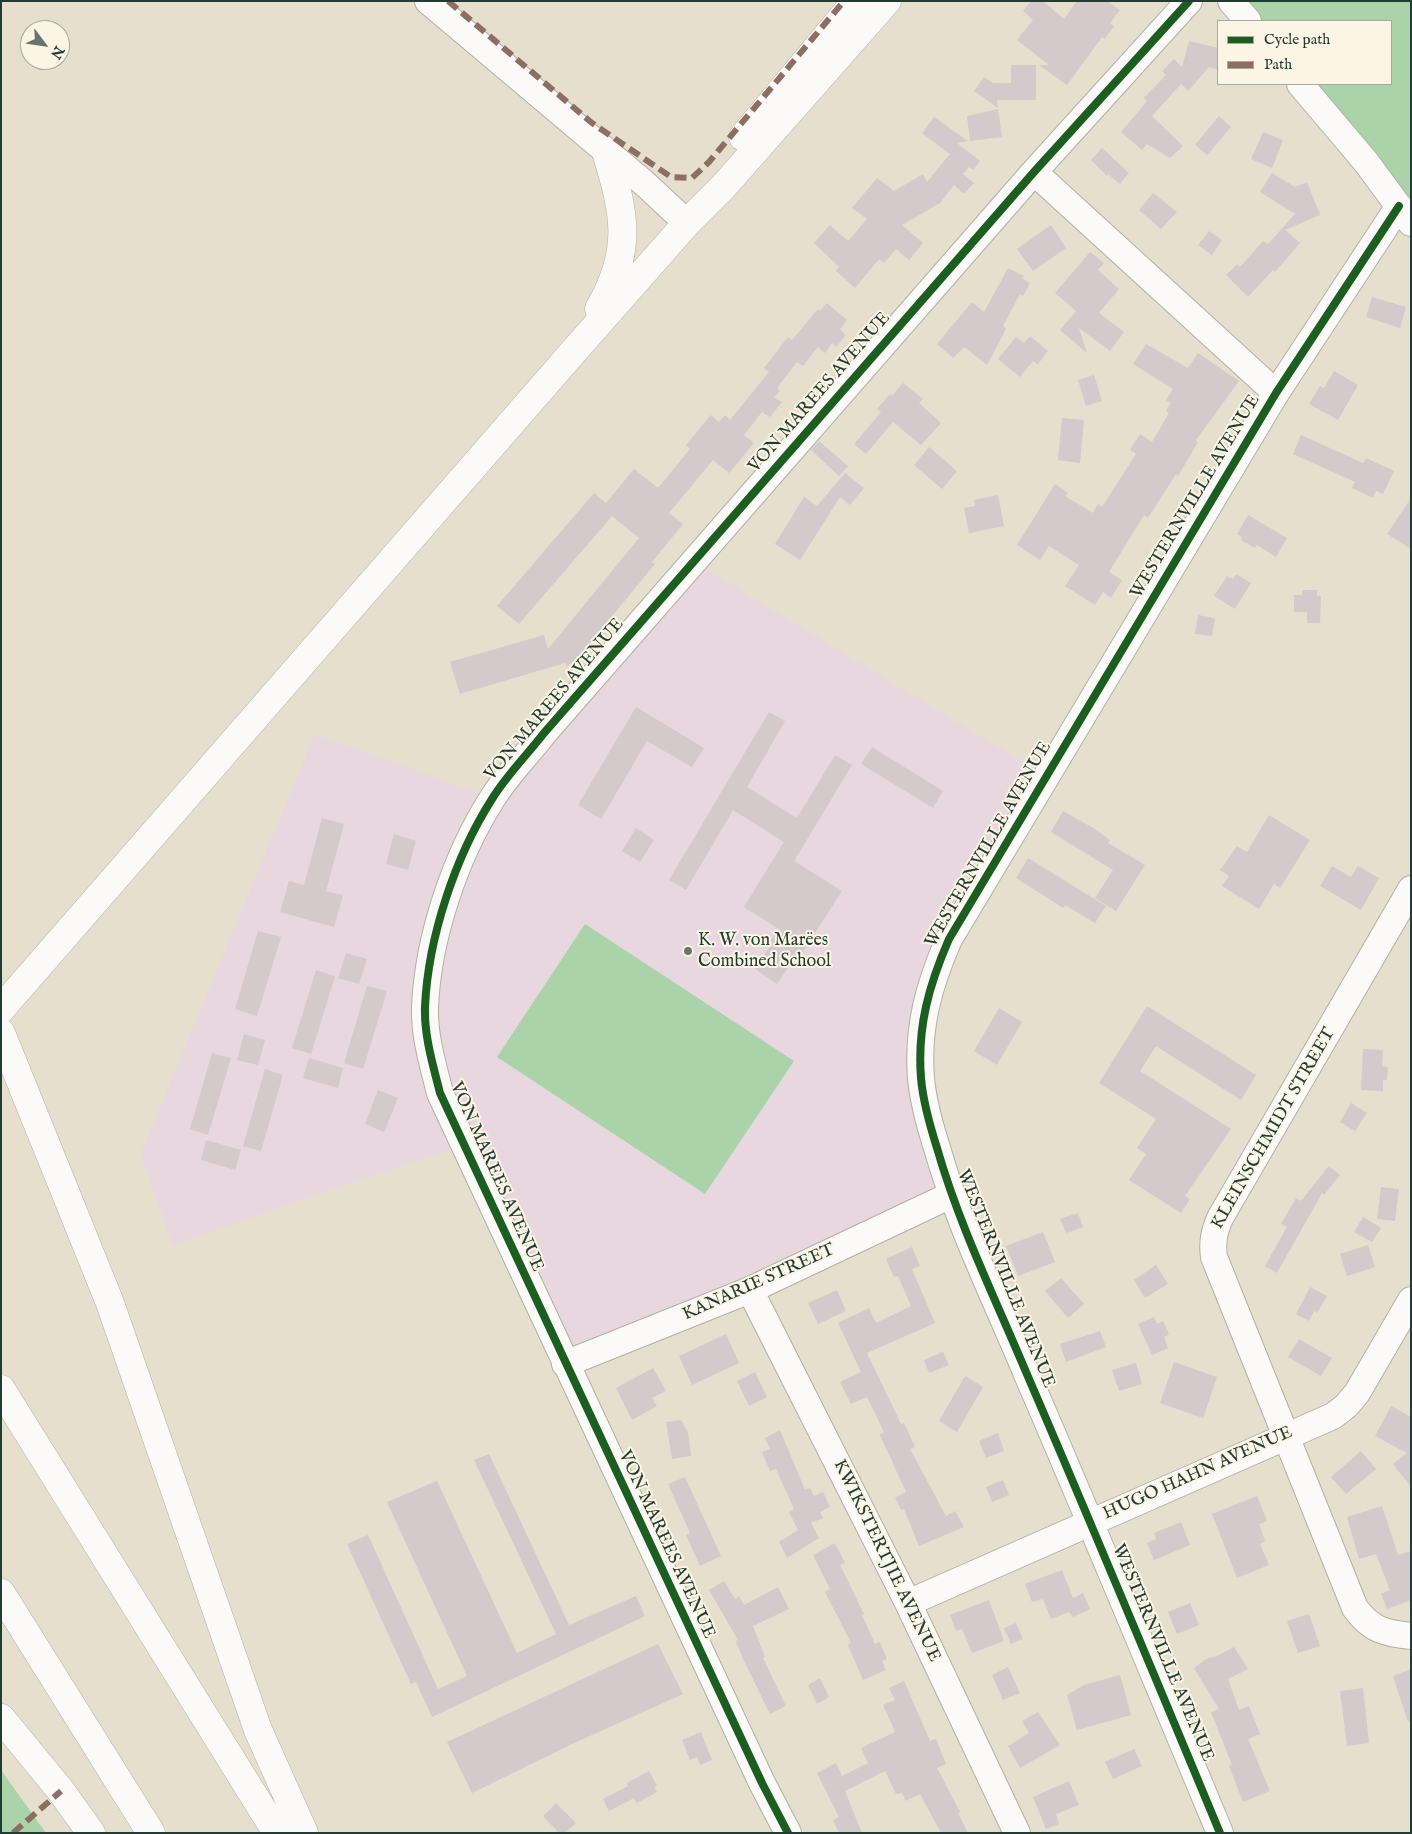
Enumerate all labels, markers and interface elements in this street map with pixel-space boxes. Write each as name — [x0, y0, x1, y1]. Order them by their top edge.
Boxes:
north arrow — [20, 20, 70, 70]
legend — [1217, 20, 1392, 85]
text: Cycle path — [1264, 30, 1330, 49]
text: N — [46, 42, 68, 62]
text: Path — [1264, 55, 1292, 74]
street label: VON MAREES AVENUE — [744, 308, 896, 478]
street label: WESTERNVILLE AVENUE — [1126, 391, 1266, 603]
street label: VON MAREES AVENUE — [481, 614, 629, 786]
street label: WESTERNVILLE AVENUE — [921, 738, 1057, 952]
place label: K. W. von Marëes Combined School — [698, 930, 831, 972]
marker: K. W. von Marëes Combined School — [682, 945, 694, 957]
street label: KLEINSCHMIDT STREET — [1207, 1024, 1341, 1234]
street label: VON MAREES AVENUE — [444, 1079, 548, 1275]
street label: WESTERNVILLE AVENUE — [951, 1166, 1059, 1392]
street label: KANARIE STREET — [680, 1240, 838, 1326]
street label: HUGO HAHN AVENUE — [1100, 1422, 1296, 1526]
street label: VON MAREES AVENUE — [613, 1447, 719, 1643]
street label: KWIKSTERTJIE AVENUE — [828, 1456, 944, 1666]
street label: WESTERNVILLE AVENUE — [1106, 1541, 1218, 1765]

